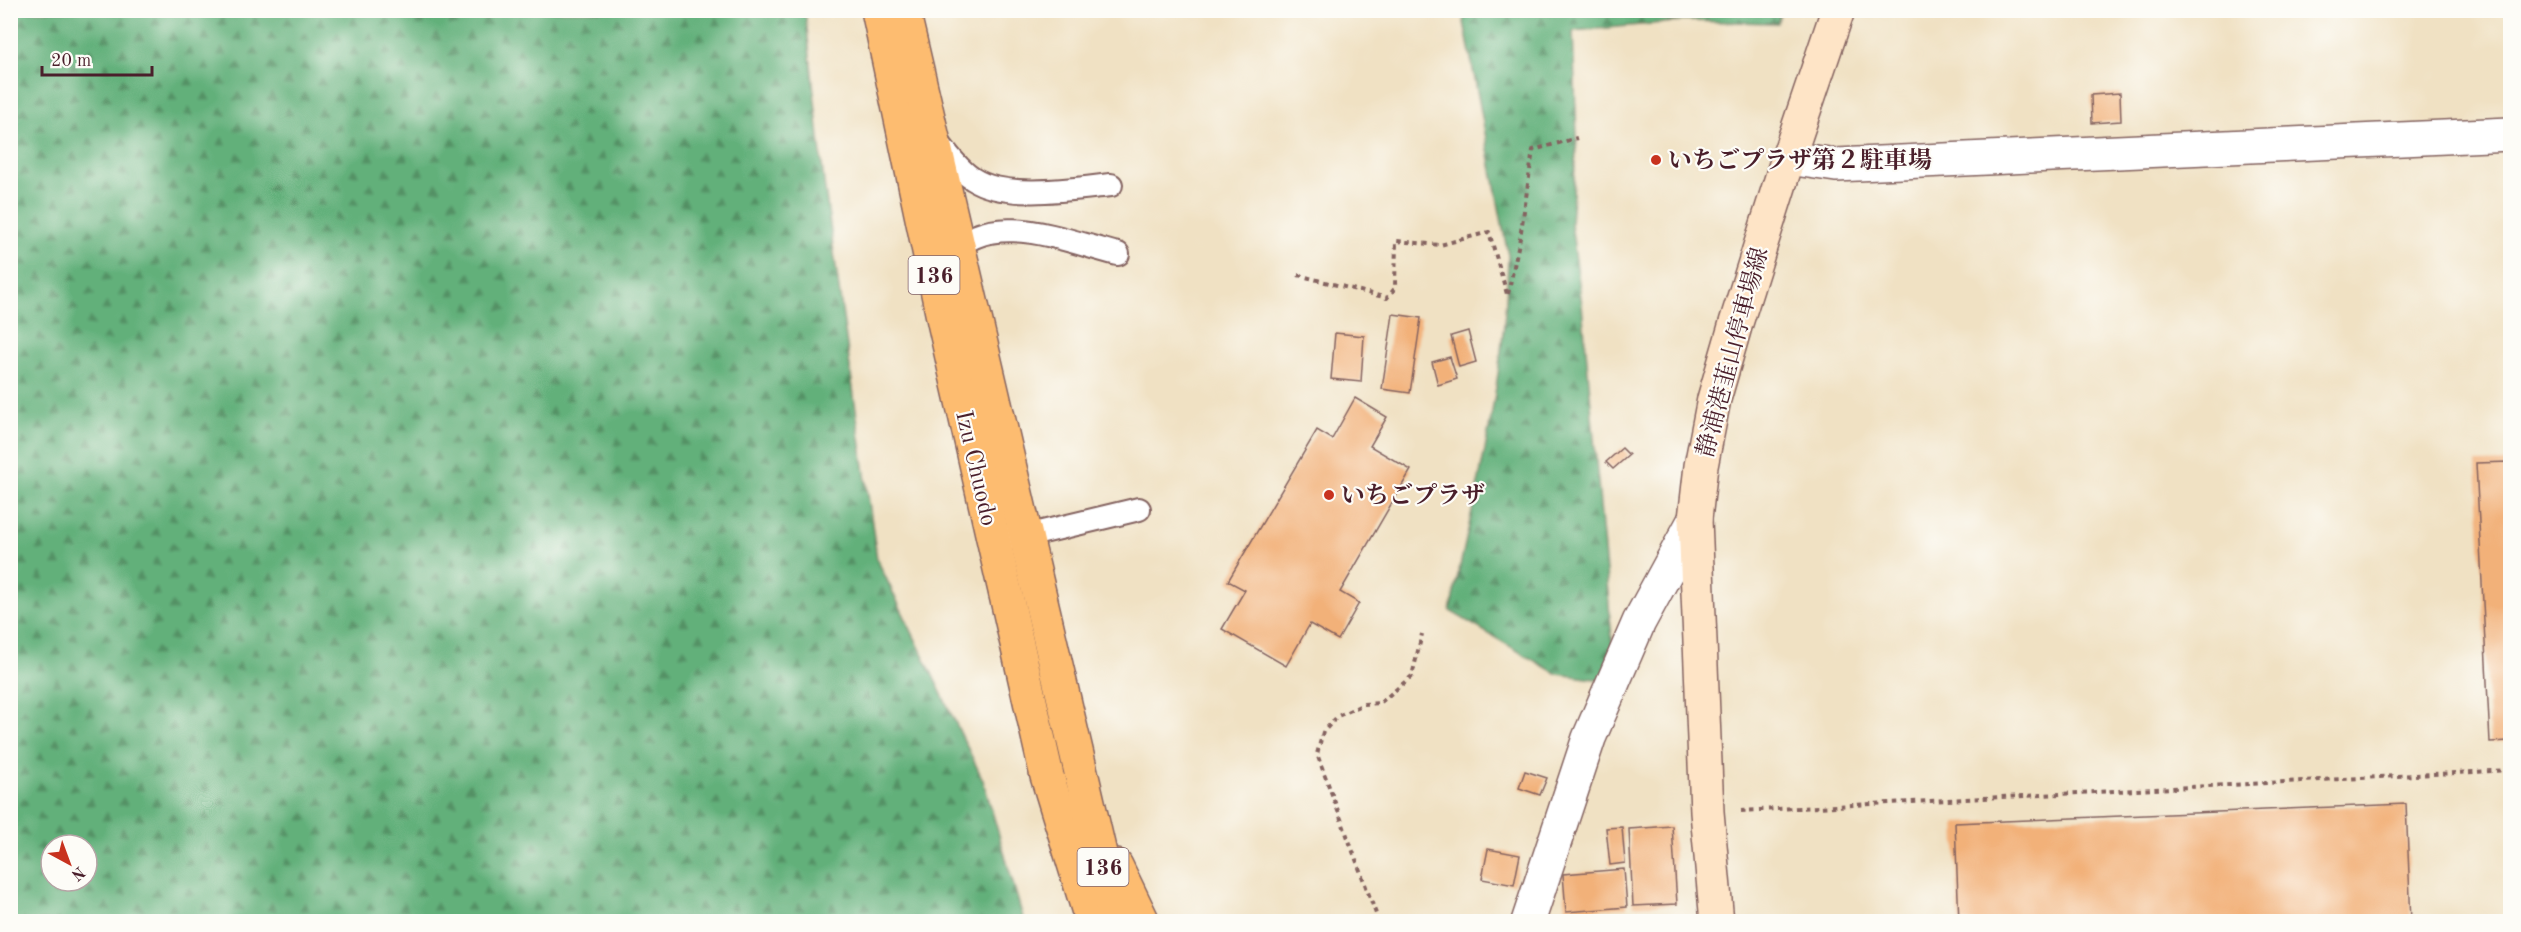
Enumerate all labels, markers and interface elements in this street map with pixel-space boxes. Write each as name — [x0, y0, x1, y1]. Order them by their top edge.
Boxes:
scale bar — [42, 39, 152, 77]
text: 20 m — [51, 52, 91, 70]
place label: いちごプラザ第２駐車場 — [1668, 147, 1932, 174]
marker: いちごプラザ第２駐車場 — [1649, 153, 1663, 167]
street label: 静浦港韮山停車場線 — [1691, 244, 1773, 460]
road number: 136 — [908, 256, 960, 294]
street label: Izu Chuodo — [950, 408, 1000, 529]
place label: いちごプラザ — [1341, 482, 1485, 509]
marker: いちごプラザ — [1322, 488, 1336, 502]
north arrow — [39, 833, 99, 893]
road number: 136 — [1078, 848, 1128, 886]
text: N — [67, 863, 87, 883]

